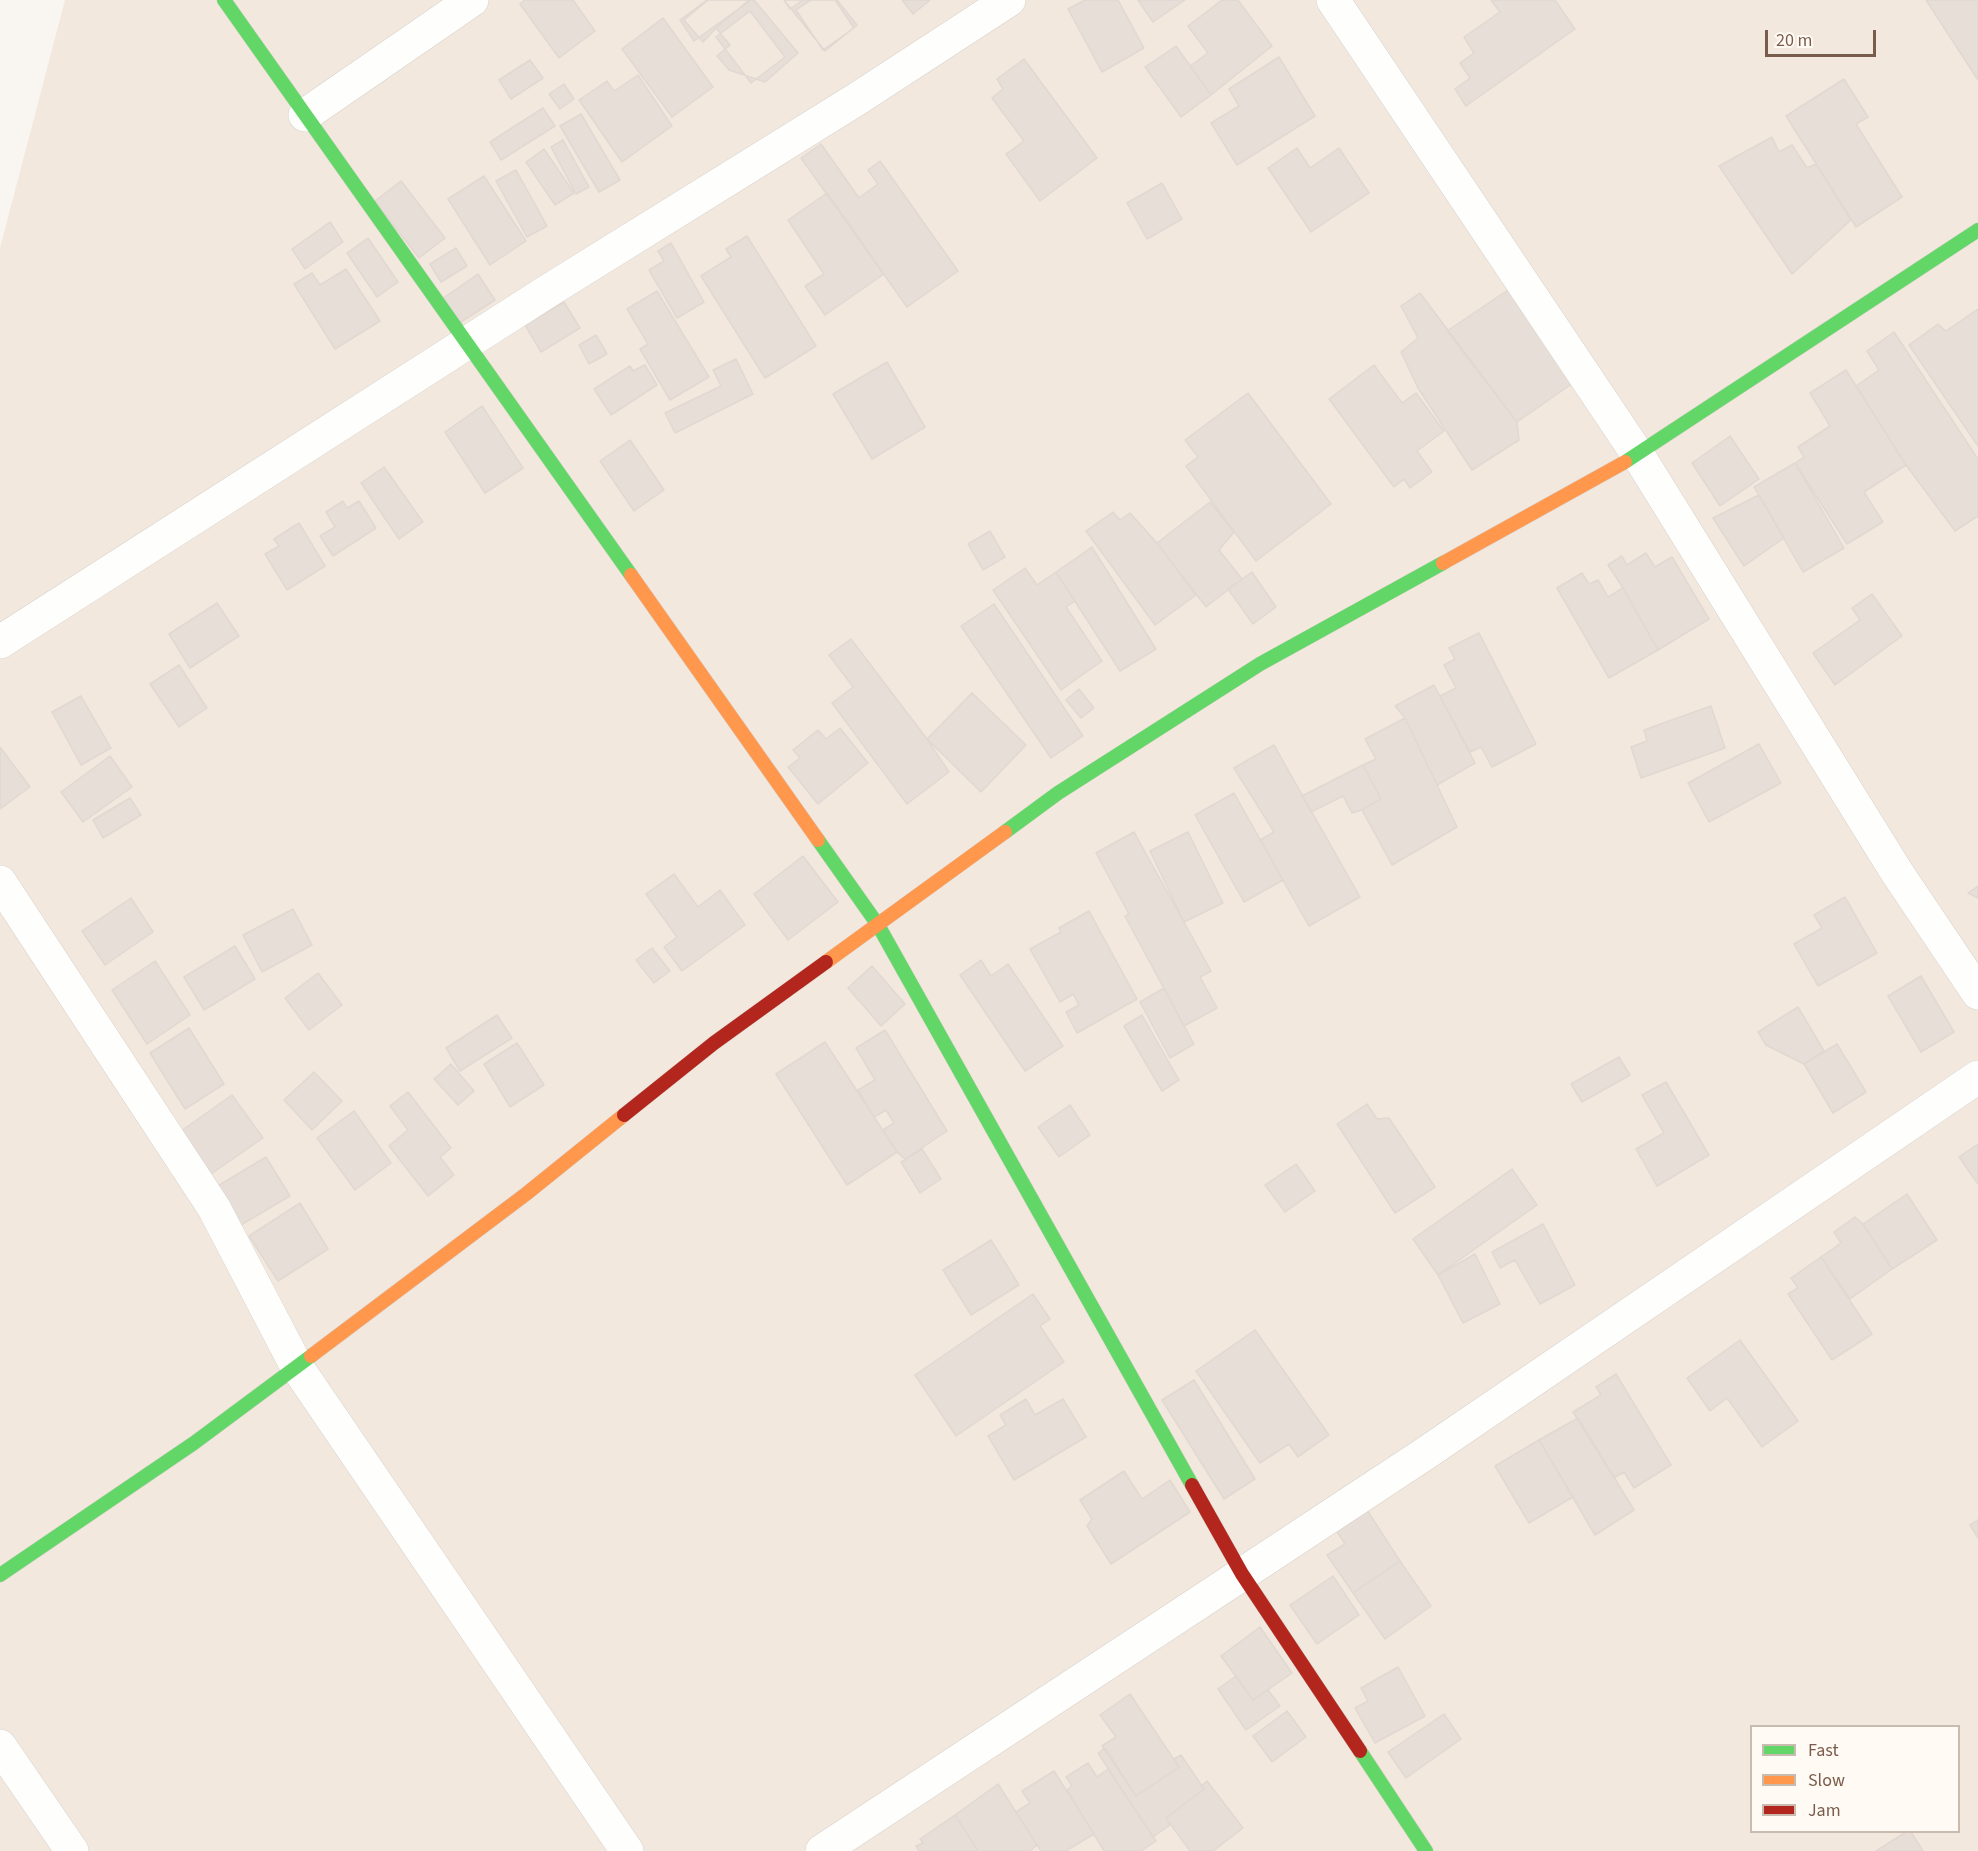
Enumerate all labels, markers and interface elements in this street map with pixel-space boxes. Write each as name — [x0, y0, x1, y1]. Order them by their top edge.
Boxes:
scale bar — [1768, 18, 1879, 56]
text: 20 m — [1776, 28, 1812, 53]
legend — [1750, 1725, 1960, 1833]
text: Fast — [1808, 1738, 1839, 1763]
text: Slow — [1808, 1768, 1845, 1793]
text: Jam — [1808, 1798, 1841, 1823]

